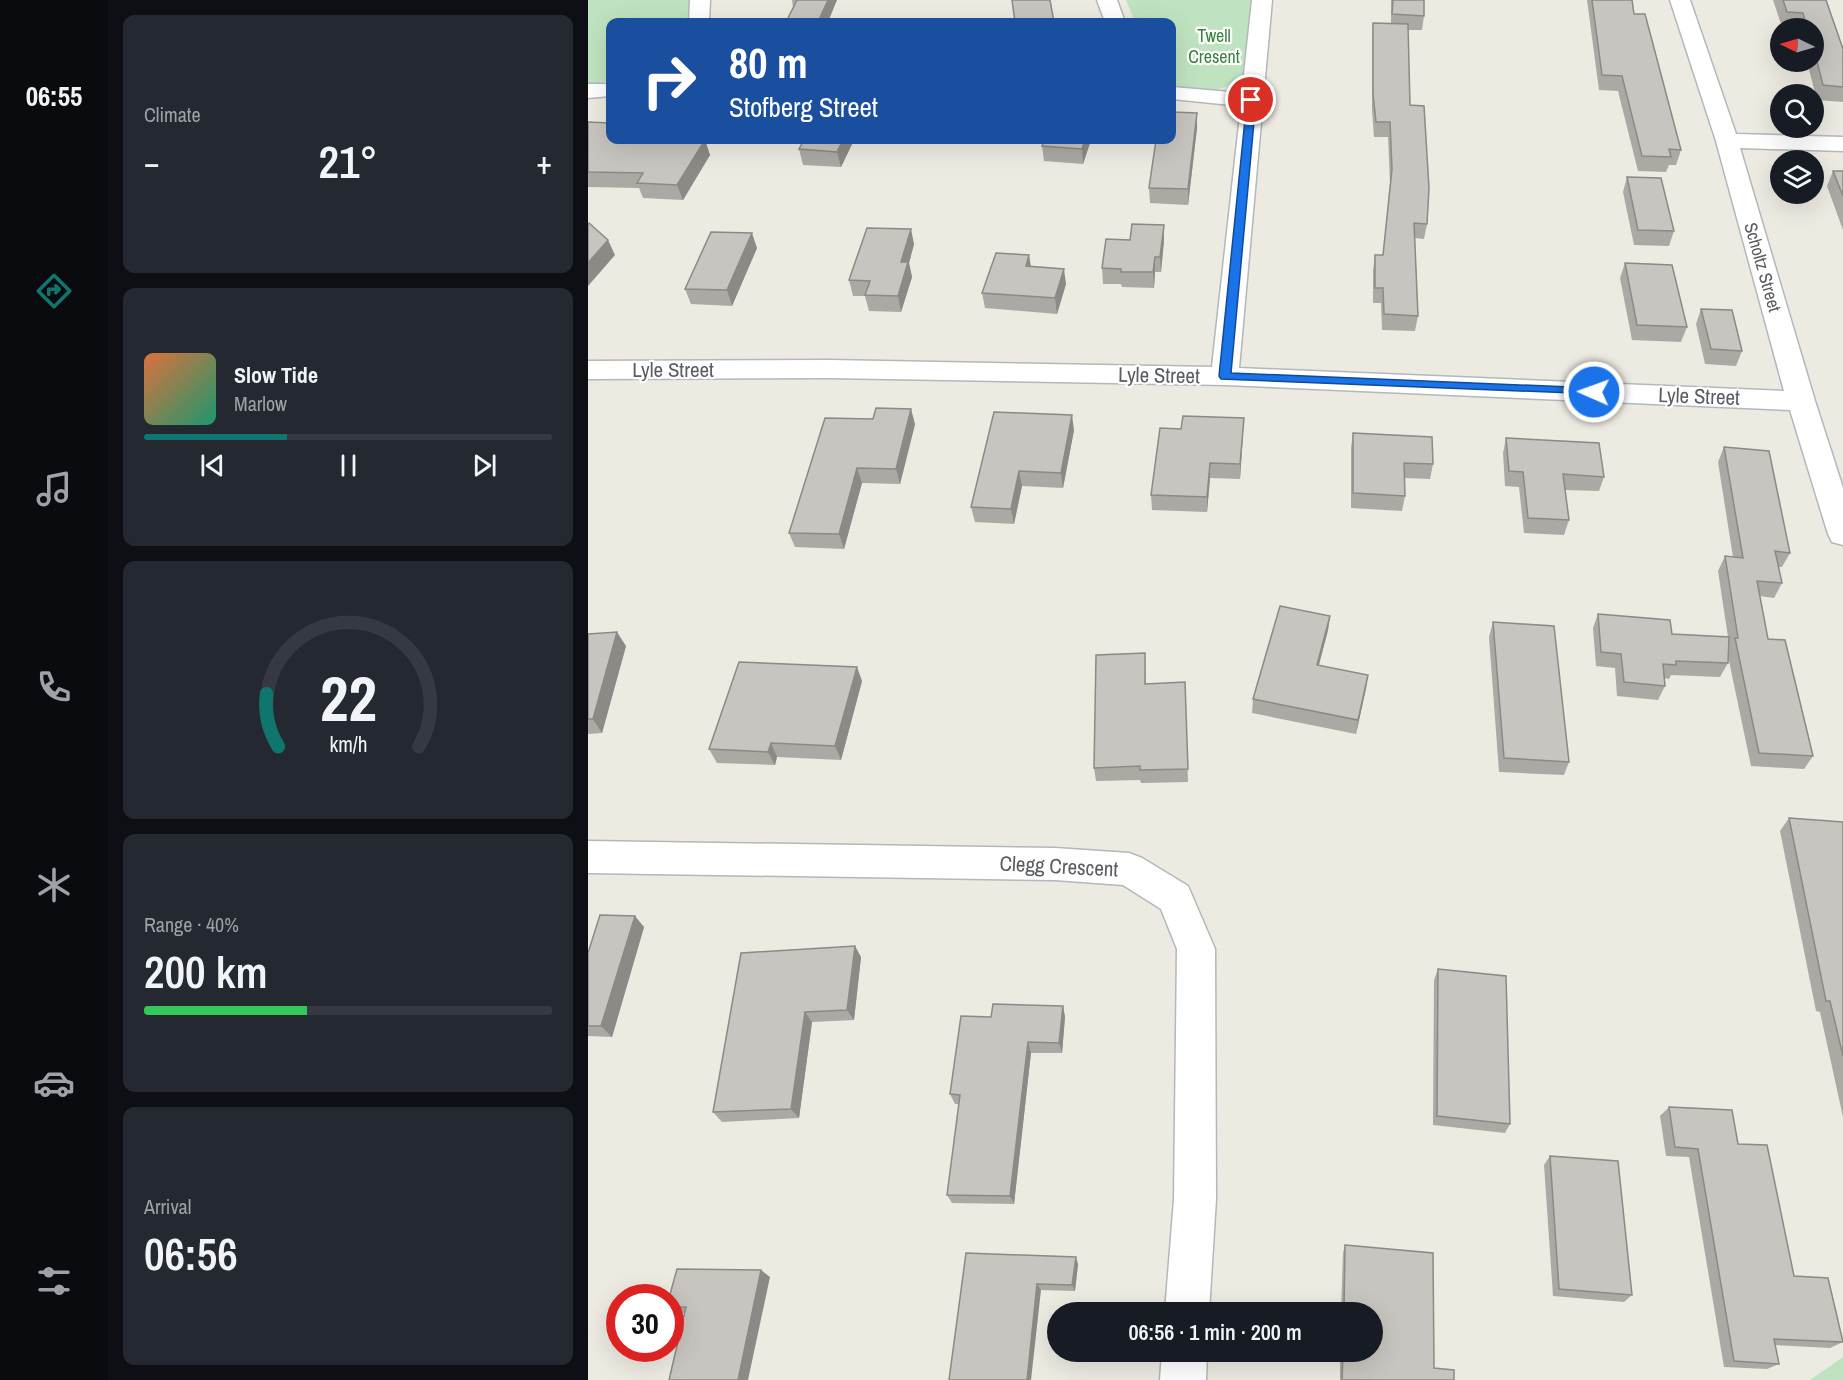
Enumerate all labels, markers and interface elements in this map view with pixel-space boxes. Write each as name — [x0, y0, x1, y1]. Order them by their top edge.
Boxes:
north arrow — [1770, 18, 1824, 72]
map controls — [1770, 18, 1824, 204]
park label: Twell Cresent — [1188, 23, 1240, 69]
text: 80 m — [729, 35, 808, 91]
icon: right — [630, 42, 708, 120]
pin — [1225, 74, 1276, 125]
text: 06:55 — [26, 78, 82, 114]
icon: arrive — [1234, 83, 1267, 116]
button: search — [1770, 84, 1824, 138]
text: Stofberg Street — [729, 89, 878, 125]
text: Climate — [144, 101, 201, 128]
text: 21° — [318, 131, 378, 192]
text: − — [144, 140, 160, 184]
text: + — [536, 140, 552, 184]
button: layers — [1770, 150, 1824, 204]
street label: Scholtz Street — [1738, 219, 1788, 315]
icon: directions — [33, 270, 75, 312]
street label: Lyle Street — [632, 355, 714, 384]
text: Slow Tide — [234, 360, 318, 390]
street label: Lyle Street — [1118, 360, 1200, 390]
position arrow — [1562, 360, 1626, 424]
street label: Lyle Street — [1658, 380, 1741, 412]
text: Marlow — [234, 390, 287, 417]
icon: previous — [196, 449, 229, 482]
icon: pause — [332, 449, 365, 482]
icon: next — [468, 449, 501, 482]
icon: music — [33, 468, 75, 510]
text: 22 — [320, 656, 376, 740]
icon: phone — [33, 666, 75, 708]
text: km/h — [329, 730, 367, 759]
street label: Clegg Crescent — [999, 848, 1119, 884]
icon: climate — [33, 864, 75, 906]
text: Range · 40% — [144, 911, 239, 938]
text: 200 km — [144, 941, 268, 1002]
icon: car — [33, 1062, 75, 1104]
text: Arrival — [144, 1193, 191, 1220]
text: 06:56 — [144, 1223, 238, 1284]
icon: filters — [33, 1260, 75, 1302]
speed limit sign: 30 — [606, 1284, 684, 1362]
text: 06:56 · 1 min · 200 m — [1128, 1317, 1302, 1347]

